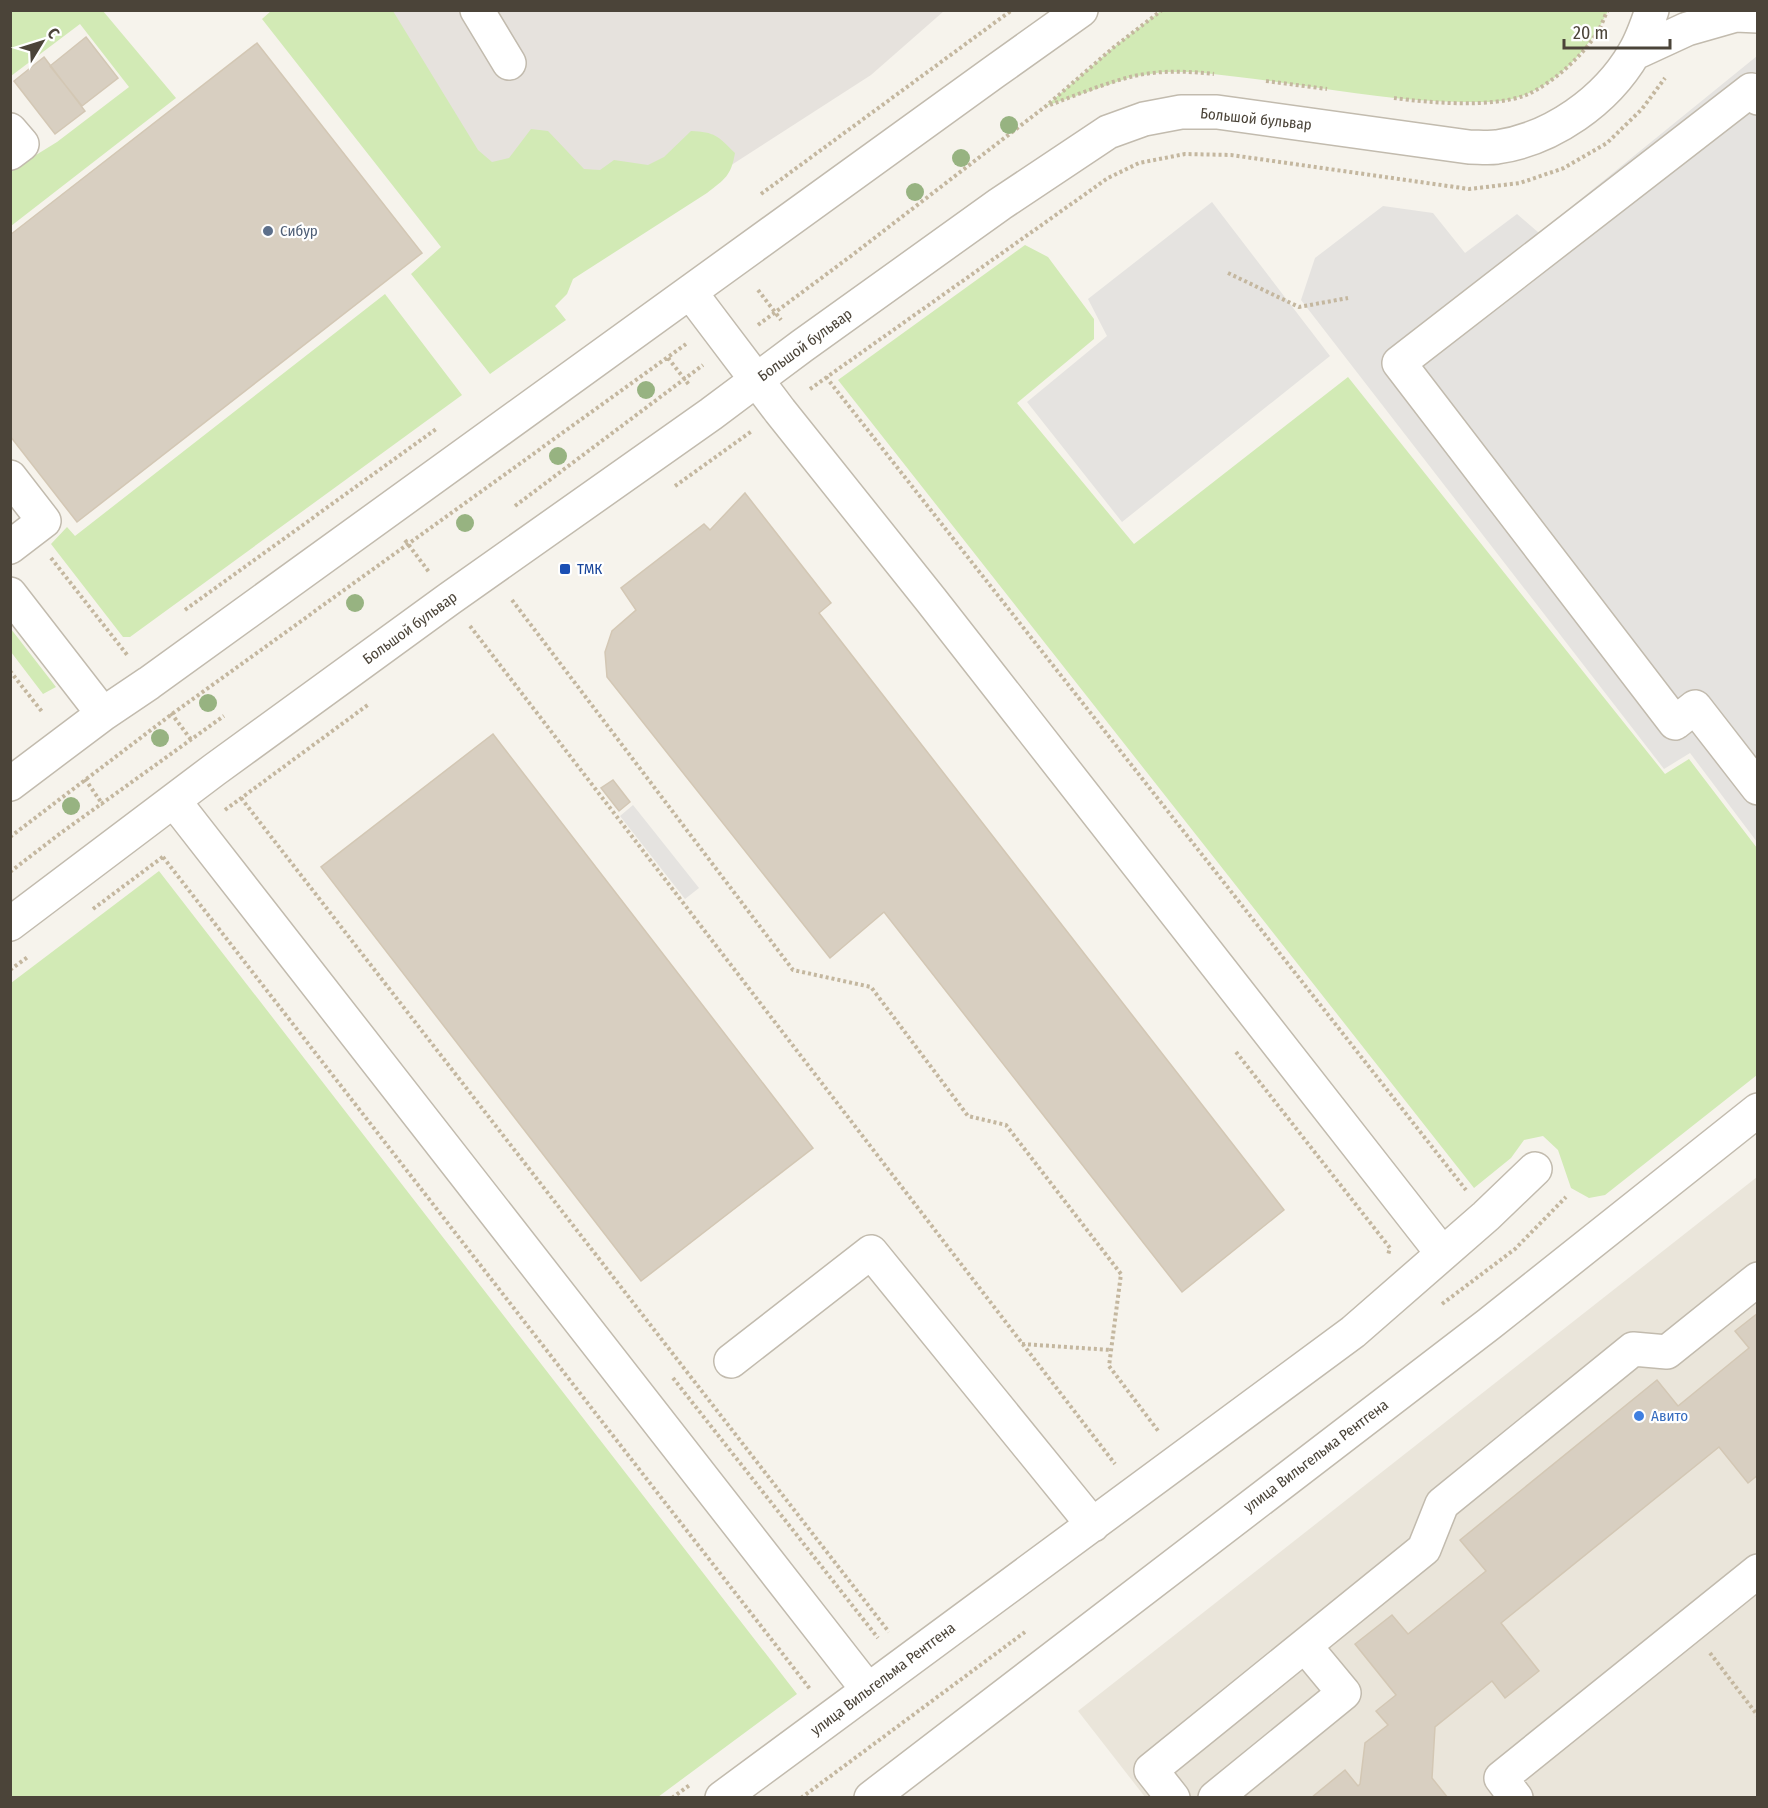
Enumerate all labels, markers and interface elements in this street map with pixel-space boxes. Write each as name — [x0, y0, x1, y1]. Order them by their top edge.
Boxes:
north arrow — [12, 12, 72, 72]
scale bar — [1564, 12, 1670, 50]
text: 20 m — [1573, 22, 1608, 44]
text: С — [43, 24, 64, 43]
street label: Большой бульвар — [1199, 104, 1313, 134]
place label: Сибур — [280, 222, 318, 240]
marker: Сибур — [261, 224, 275, 238]
street label: Большой бульвар — [754, 305, 856, 385]
place label: ТМК — [577, 560, 602, 578]
marker: ТМК — [558, 562, 572, 576]
street label: Большой бульвар — [359, 588, 461, 668]
street label: улица Вильгельма Рентгена — [1240, 1396, 1392, 1516]
place label: Авито — [1651, 1407, 1688, 1425]
marker: Авито — [1632, 1409, 1646, 1423]
street label: улица Вильгельма Рентгена — [807, 1619, 959, 1739]

